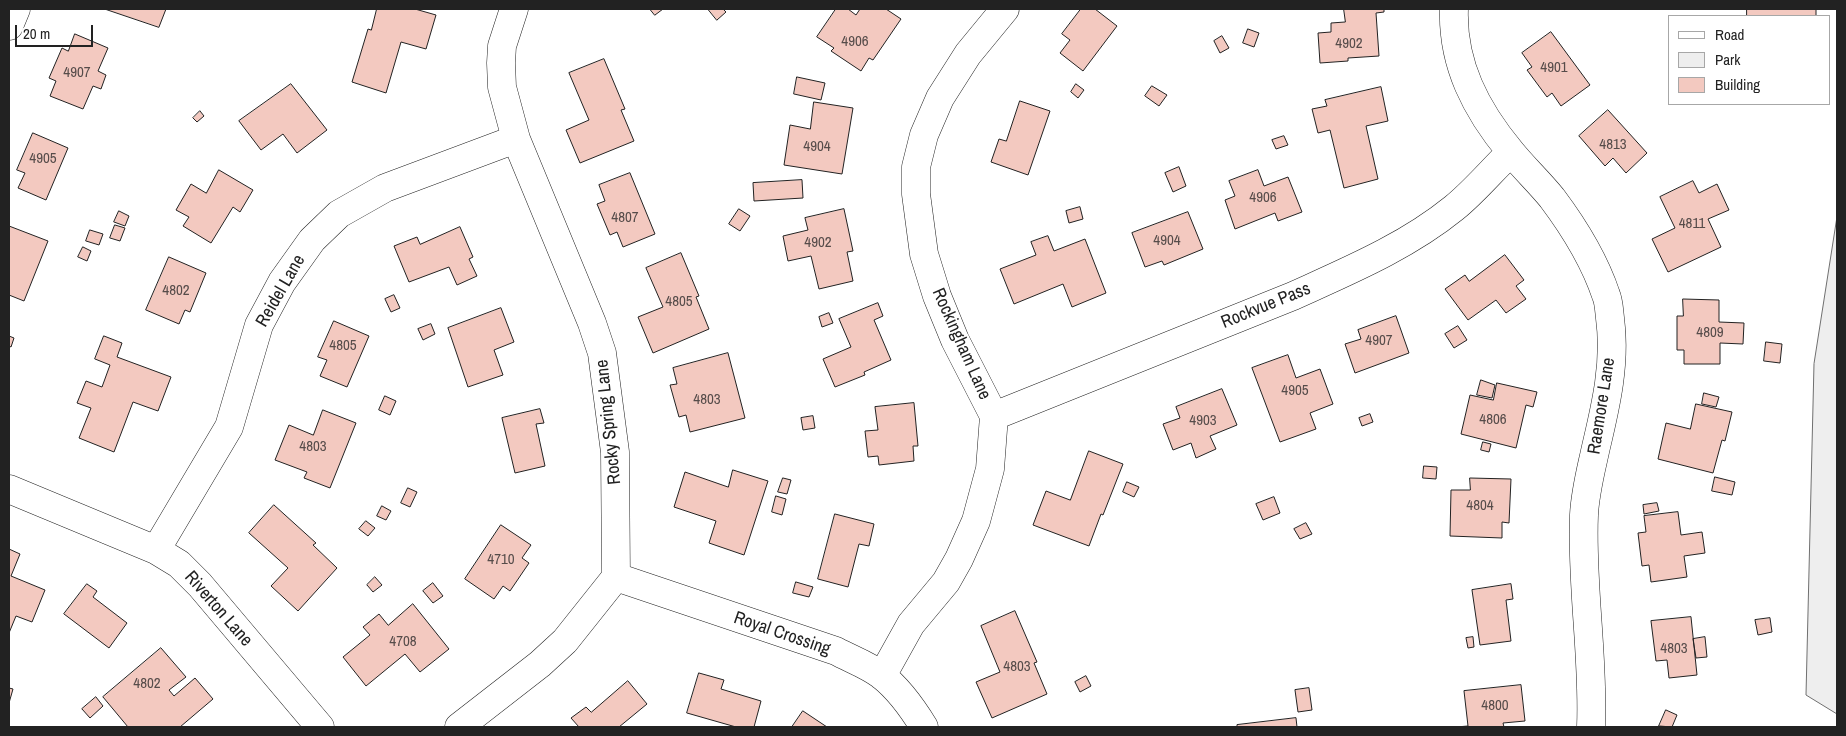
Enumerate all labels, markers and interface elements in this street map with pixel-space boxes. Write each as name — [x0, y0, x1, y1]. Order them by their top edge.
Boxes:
scale bar — [18, 15, 95, 47]
legend — [1668, 15, 1831, 105]
text: 20 m — [23, 23, 50, 44]
text: Road — [1715, 24, 1744, 45]
house number: 4906 — [841, 33, 869, 51]
house number: 4902 — [1335, 35, 1363, 53]
text: Park — [1715, 49, 1740, 70]
house number: 4901 — [1540, 59, 1568, 77]
house number: 4907 — [63, 64, 91, 82]
text: Building — [1715, 74, 1760, 95]
house number: 4813 — [1599, 136, 1627, 154]
house number: 4904 — [803, 138, 831, 156]
house number: 4905 — [29, 150, 57, 168]
house number: 4906 — [1249, 189, 1277, 207]
house number: 4807 — [611, 209, 639, 227]
house number: 4811 — [1679, 215, 1705, 233]
house number: 4904 — [1153, 232, 1181, 250]
house number: 4902 — [804, 234, 832, 252]
street label: Reidel Lane — [252, 251, 310, 331]
street label: Rockvue Pass — [1218, 278, 1314, 334]
house number: 4802 — [162, 282, 190, 300]
street label: Rockingham Lane — [927, 285, 995, 403]
house number: 4805 — [665, 293, 693, 311]
house number: 4809 — [1696, 324, 1724, 342]
house number: 4907 — [1365, 332, 1393, 350]
house number: 4805 — [329, 337, 357, 355]
street label: Raemore Lane — [1584, 356, 1620, 456]
street label: Rocky Spring Lane — [592, 358, 626, 486]
house number: 4905 — [1281, 382, 1309, 400]
house number: 4803 — [693, 391, 721, 409]
house number: 4806 — [1479, 411, 1507, 429]
house number: 4903 — [1189, 412, 1217, 430]
house number: 4803 — [299, 438, 327, 456]
house number: 4804 — [1466, 497, 1494, 515]
house number: 4710 — [487, 551, 515, 569]
street label: Riverton Lane — [179, 567, 257, 651]
street label: Royal Crossing — [731, 607, 833, 661]
house number: 4708 — [389, 633, 417, 651]
house number: 4803 — [1660, 640, 1688, 658]
house number: 4803 — [1003, 658, 1031, 676]
house number: 4802 — [133, 675, 161, 693]
house number: 4800 — [1481, 697, 1509, 715]

